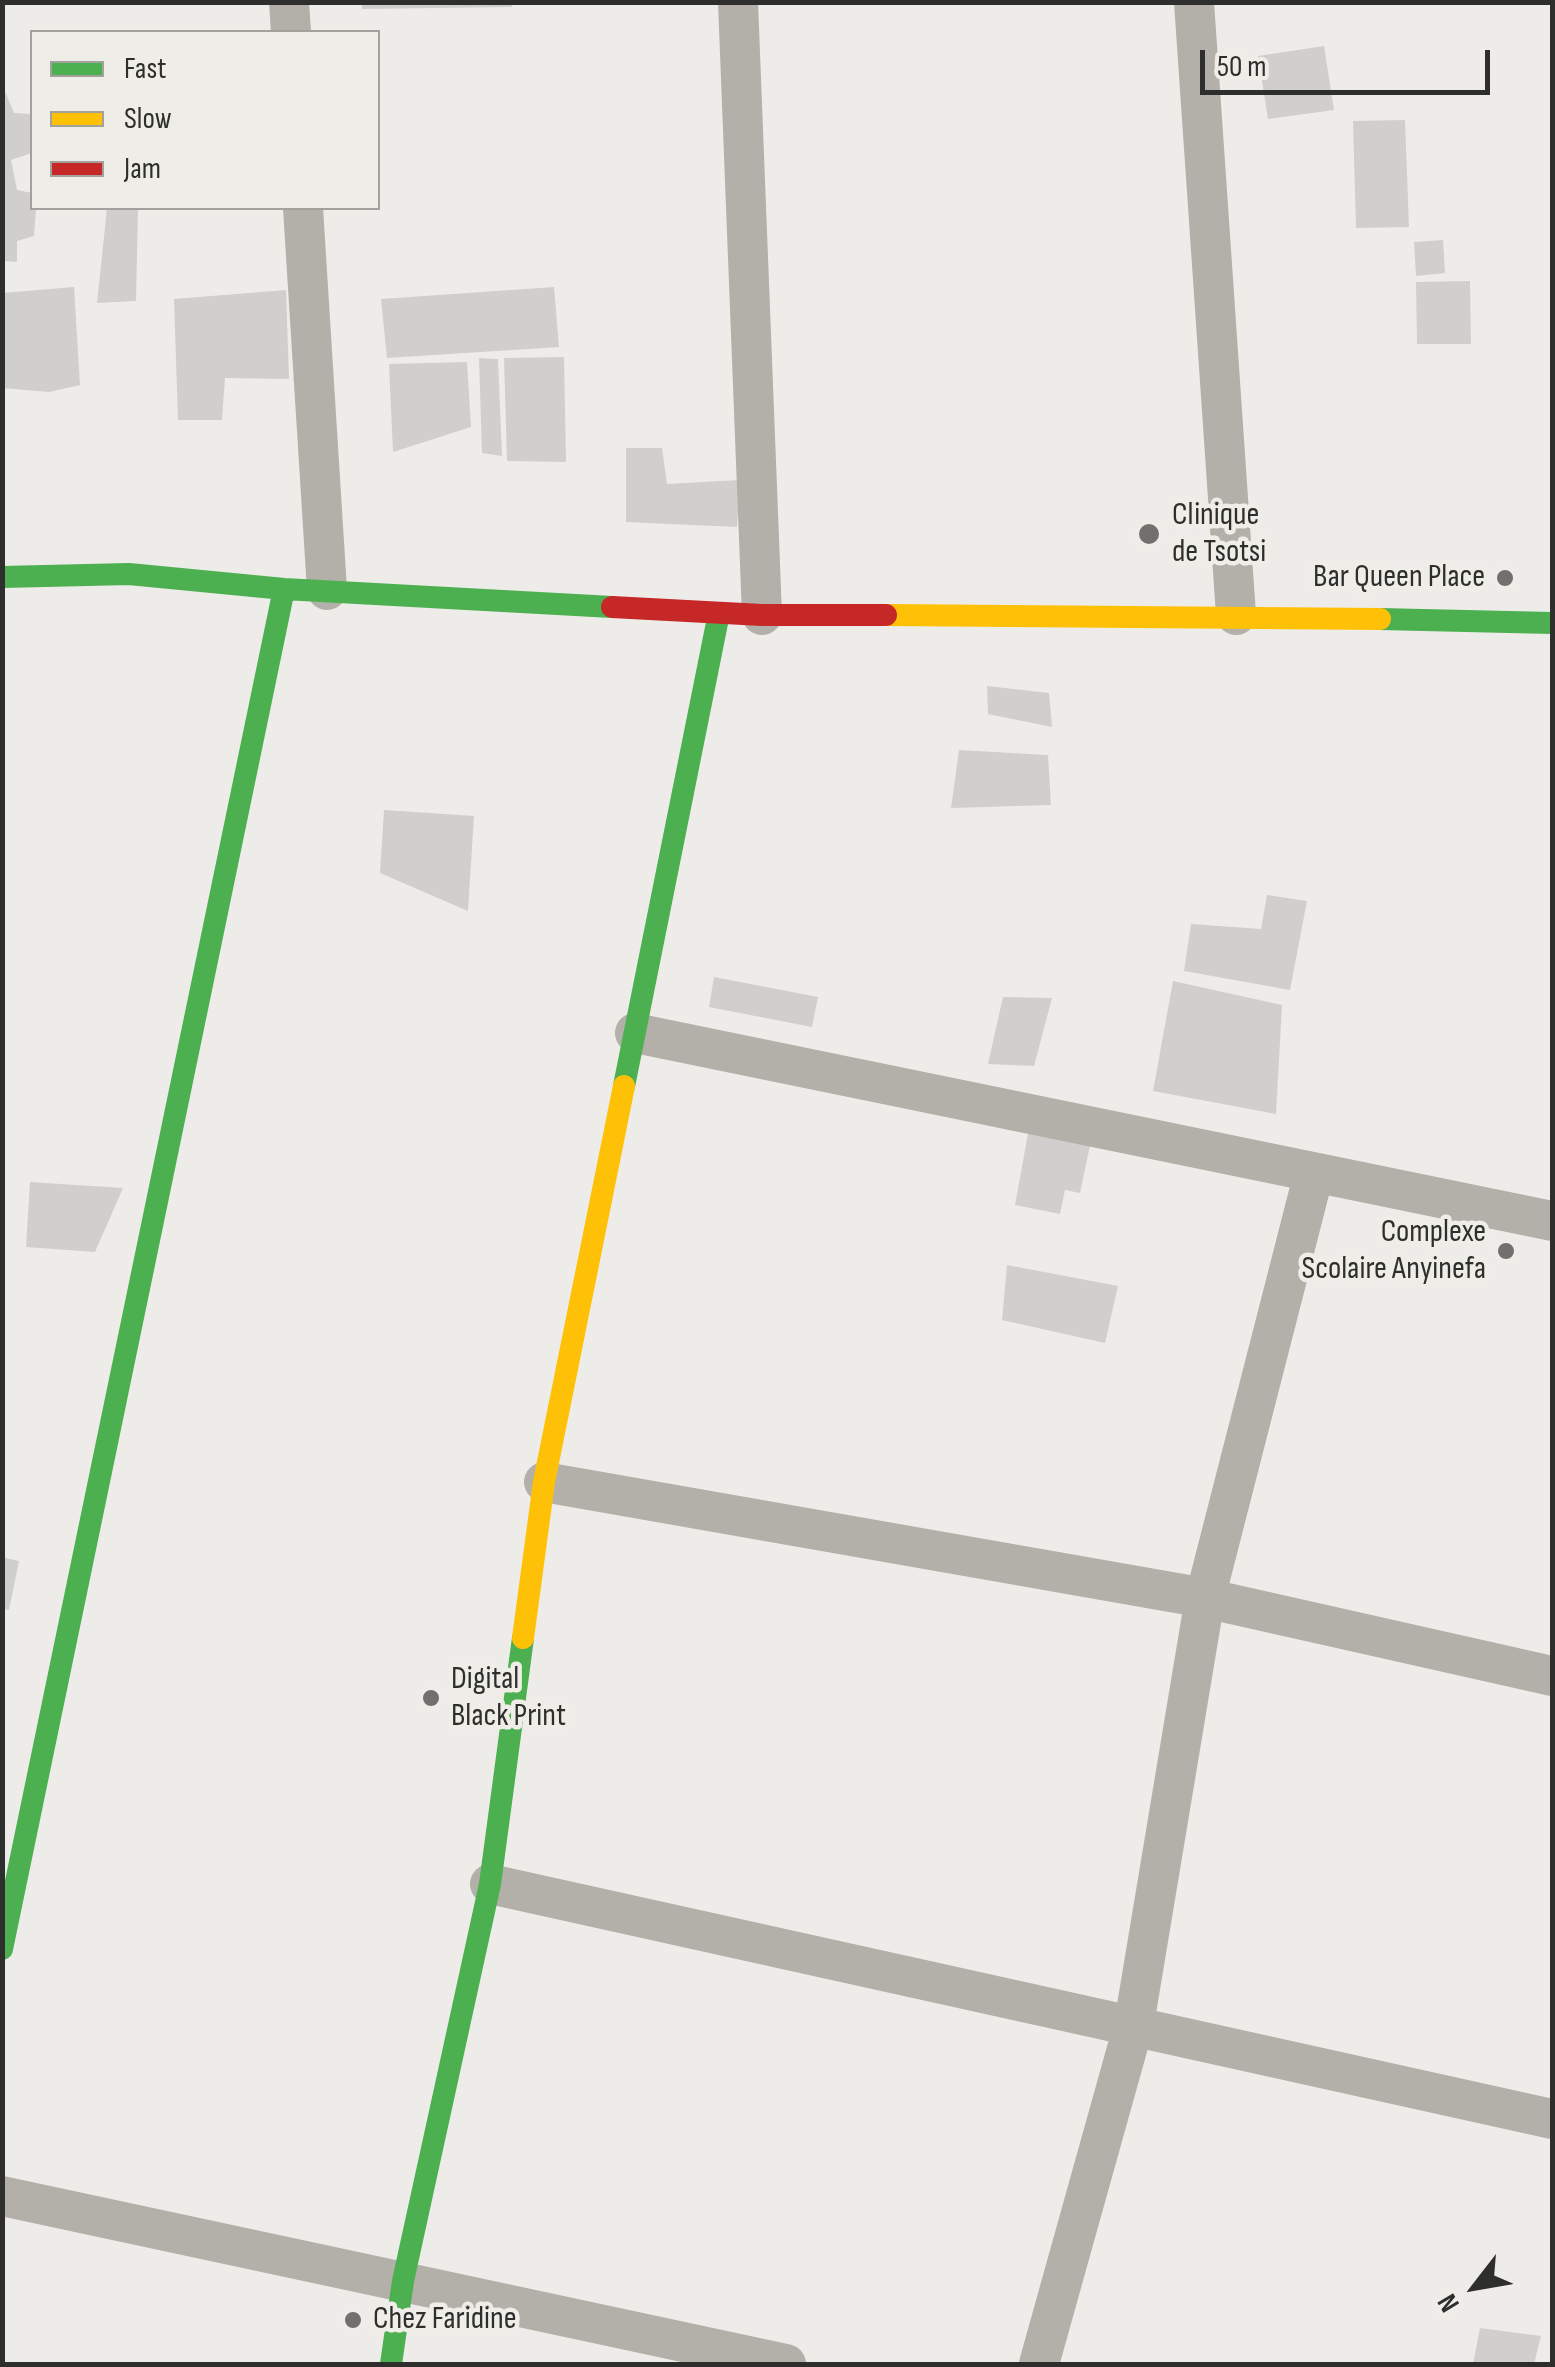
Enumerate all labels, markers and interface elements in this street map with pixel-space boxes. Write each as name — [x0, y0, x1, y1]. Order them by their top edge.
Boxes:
legend — [30, 30, 380, 210]
scale bar — [1205, 30, 1495, 92]
text: 50 m — [1217, 49, 1266, 85]
text: Fast — [124, 51, 166, 87]
text: Slow — [124, 101, 172, 137]
text: Jam — [124, 151, 161, 187]
place label: Clinique de Tsotsi — [1172, 497, 1266, 572]
marker: Clinique de Tsotsi — [1136, 521, 1162, 547]
place label: Bar Queen Place — [1313, 559, 1485, 597]
marker: Bar Queen Place — [1494, 567, 1516, 589]
place label: Complexe Scolaire Anyinefa — [1302, 1214, 1486, 1289]
marker: Complexe Scolaire Anyinefa — [1495, 1240, 1517, 1262]
place label: Digital Black Print — [451, 1661, 566, 1736]
marker: Digital Black Print — [420, 1687, 442, 1709]
north arrow — [1425, 2237, 1525, 2337]
text: N — [1431, 2288, 1467, 2318]
place label: Chez Faridine — [373, 2301, 517, 2339]
marker: Chez Faridine — [342, 2309, 364, 2331]

